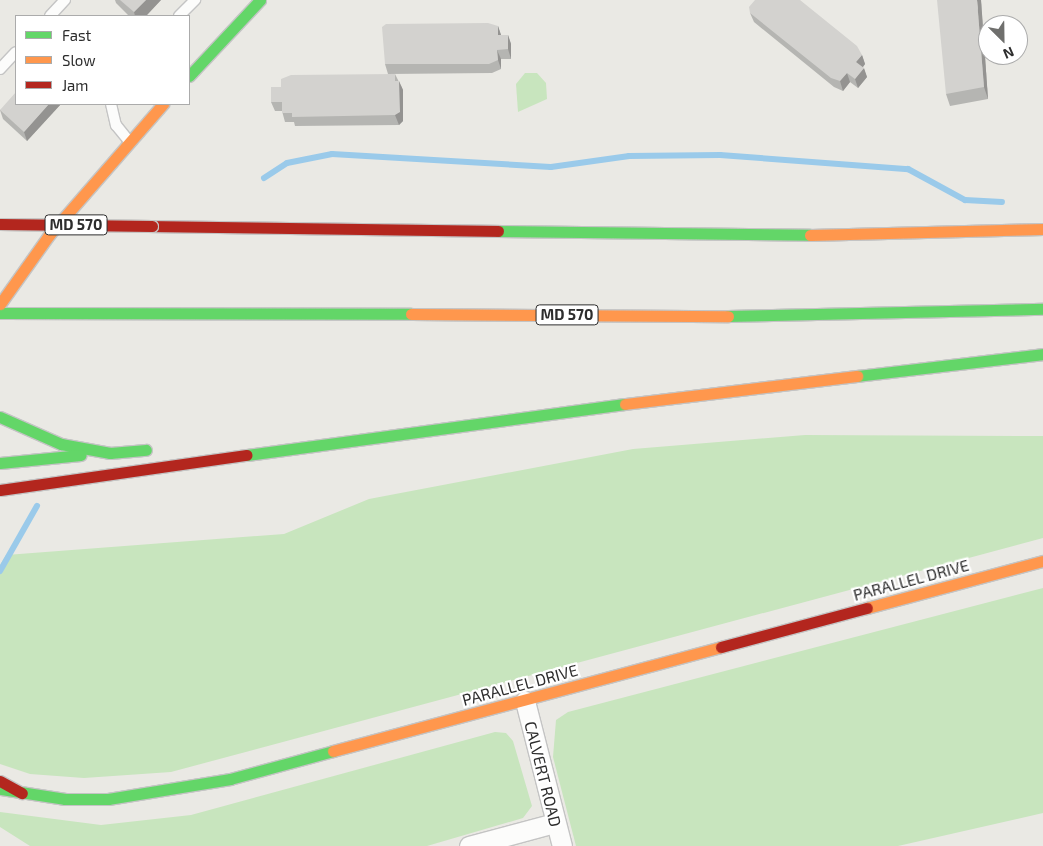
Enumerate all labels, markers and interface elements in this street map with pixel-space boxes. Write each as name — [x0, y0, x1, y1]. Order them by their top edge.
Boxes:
legend — [15, 15, 190, 105]
north arrow — [978, 15, 1028, 65]
text: Fast — [62, 26, 91, 44]
text: N — [1001, 44, 1017, 63]
text: Slow — [62, 51, 96, 69]
text: Jam — [62, 76, 88, 94]
road number: MD 570 — [44, 212, 108, 238]
road number: MD 570 — [534, 302, 600, 328]
street label: PARALLEL DRIVE — [851, 555, 971, 605]
street label: PARALLEL DRIVE — [460, 660, 580, 710]
street label: CALVERT ROAD — [521, 719, 565, 829]

